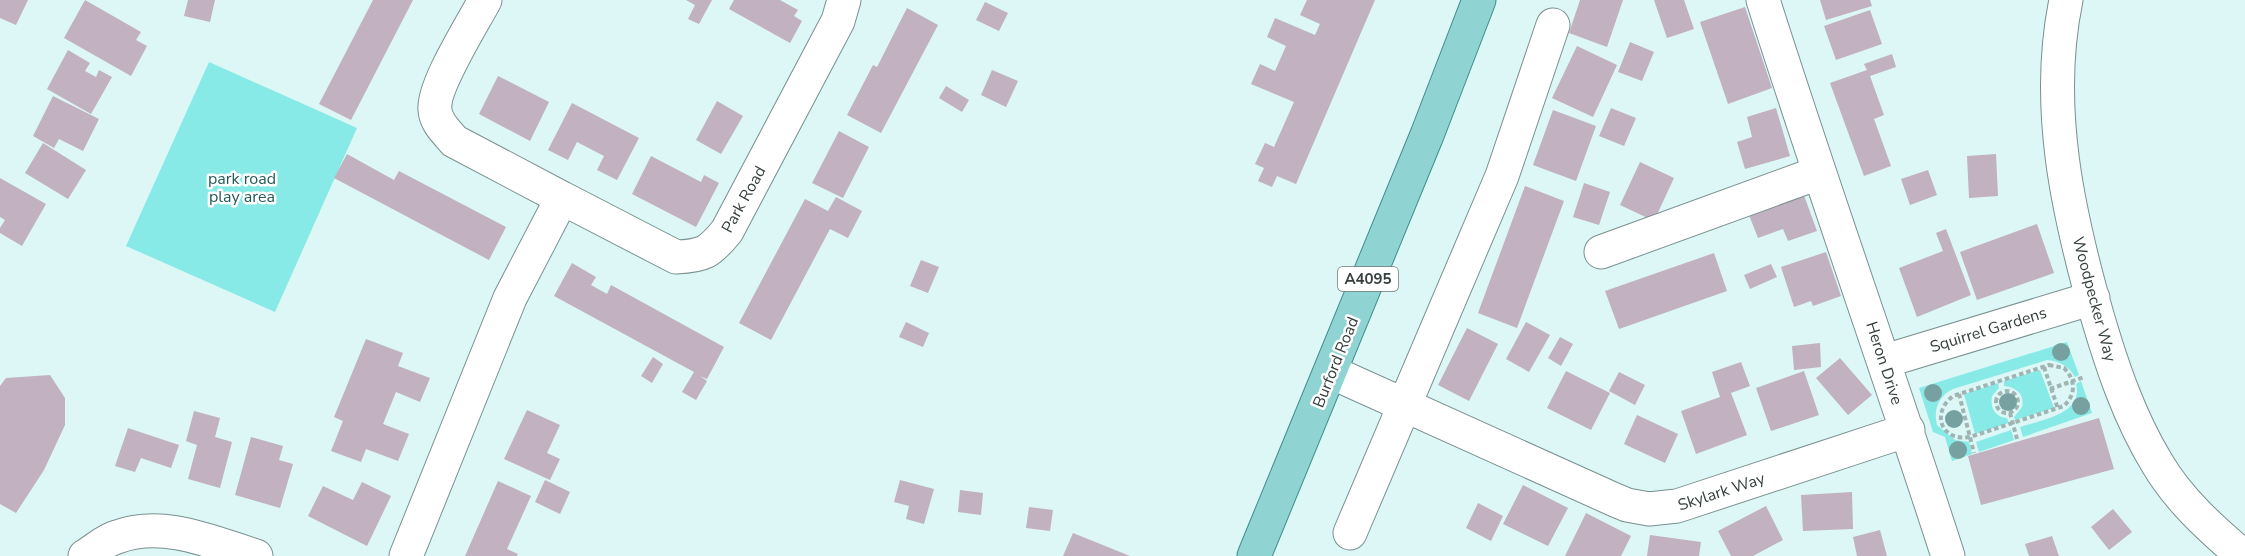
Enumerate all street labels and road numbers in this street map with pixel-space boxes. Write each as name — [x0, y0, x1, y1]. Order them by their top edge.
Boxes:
street label: Park Road — [716, 162, 771, 237]
street label: Woodpecker Way — [2067, 234, 2121, 365]
road number: A4095 — [1338, 267, 1398, 291]
street label: Squirrel Gardens — [1927, 302, 2049, 358]
street label: Burford Road — [1308, 314, 1364, 411]
street label: Heron Drive — [1860, 319, 1908, 408]
street label: Skylark Way — [1675, 467, 1768, 516]

